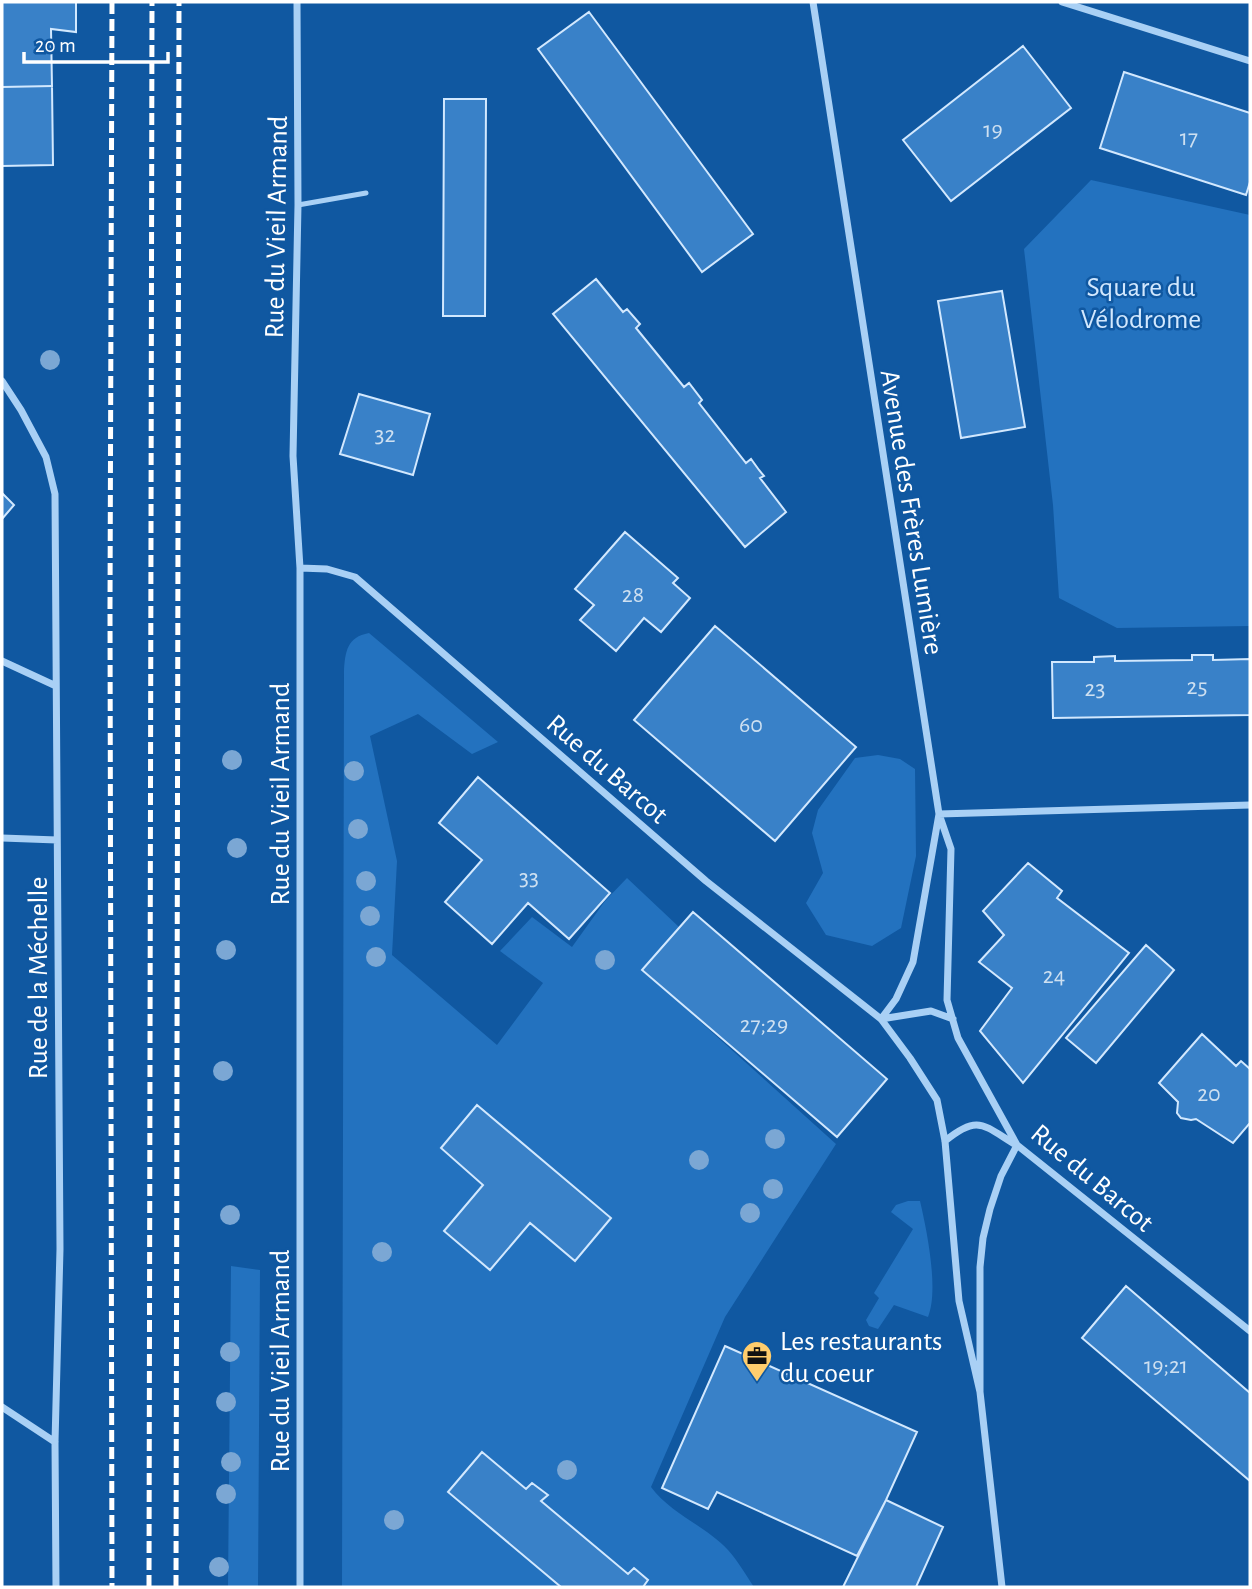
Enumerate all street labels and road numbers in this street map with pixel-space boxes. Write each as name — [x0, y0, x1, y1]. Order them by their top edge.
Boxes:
street label: Rue du Vieil Armand — [261, 115, 293, 339]
street label: Avenue des Frères Lumière — [875, 368, 947, 657]
street label: Rue du Vieil Armand — [267, 683, 295, 905]
street label: Rue du Barcot — [541, 710, 673, 829]
street label: Rue de la Méchelle — [25, 877, 53, 1079]
street label: Rue du Barcot — [1025, 1119, 1158, 1238]
street label: Rue du Vieil Armand — [267, 1250, 295, 1472]

